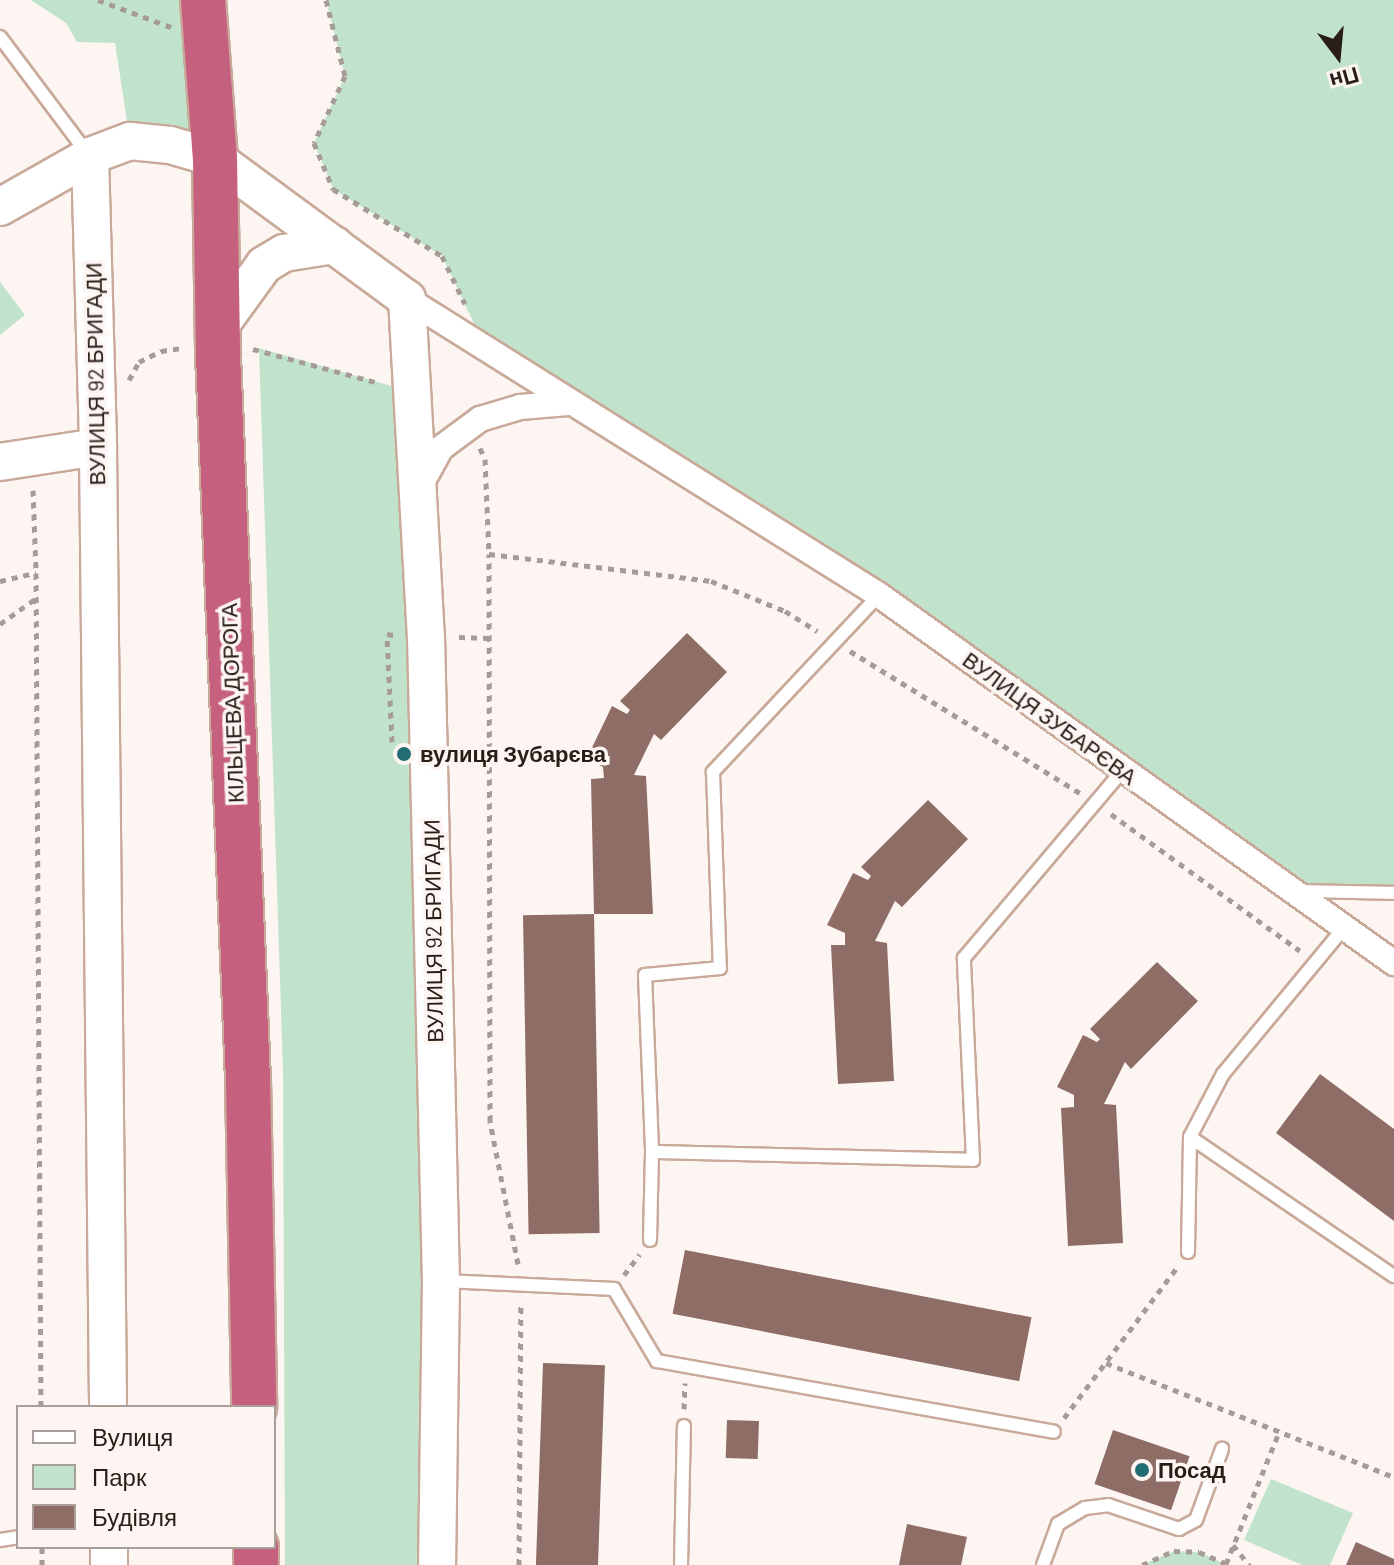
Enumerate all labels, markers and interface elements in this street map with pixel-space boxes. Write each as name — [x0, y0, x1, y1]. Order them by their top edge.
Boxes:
north arrow — [1298, 16, 1378, 96]
text: Пн — [1327, 63, 1362, 96]
street label: ВУЛИЦЯ 92 БРИГАДИ — [80, 262, 110, 486]
street label: КІЛЬЦЕВА ДОРОГА — [215, 603, 249, 803]
street label: ВУЛИЦЯ ЗУБАРЄВА — [958, 646, 1142, 790]
place label: вулиця Зубарєва — [420, 741, 606, 767]
marker: вулиця Зубарєва — [395, 745, 413, 763]
street label: ВУЛИЦЯ 92 БРИГАДИ — [418, 819, 448, 1043]
legend — [16, 1405, 276, 1549]
text: Вулиця — [92, 1422, 173, 1451]
place label: Посад — [1158, 1457, 1226, 1483]
marker: Посад — [1133, 1461, 1151, 1479]
text: Парк — [92, 1462, 146, 1491]
text: Будівля — [92, 1502, 177, 1531]

